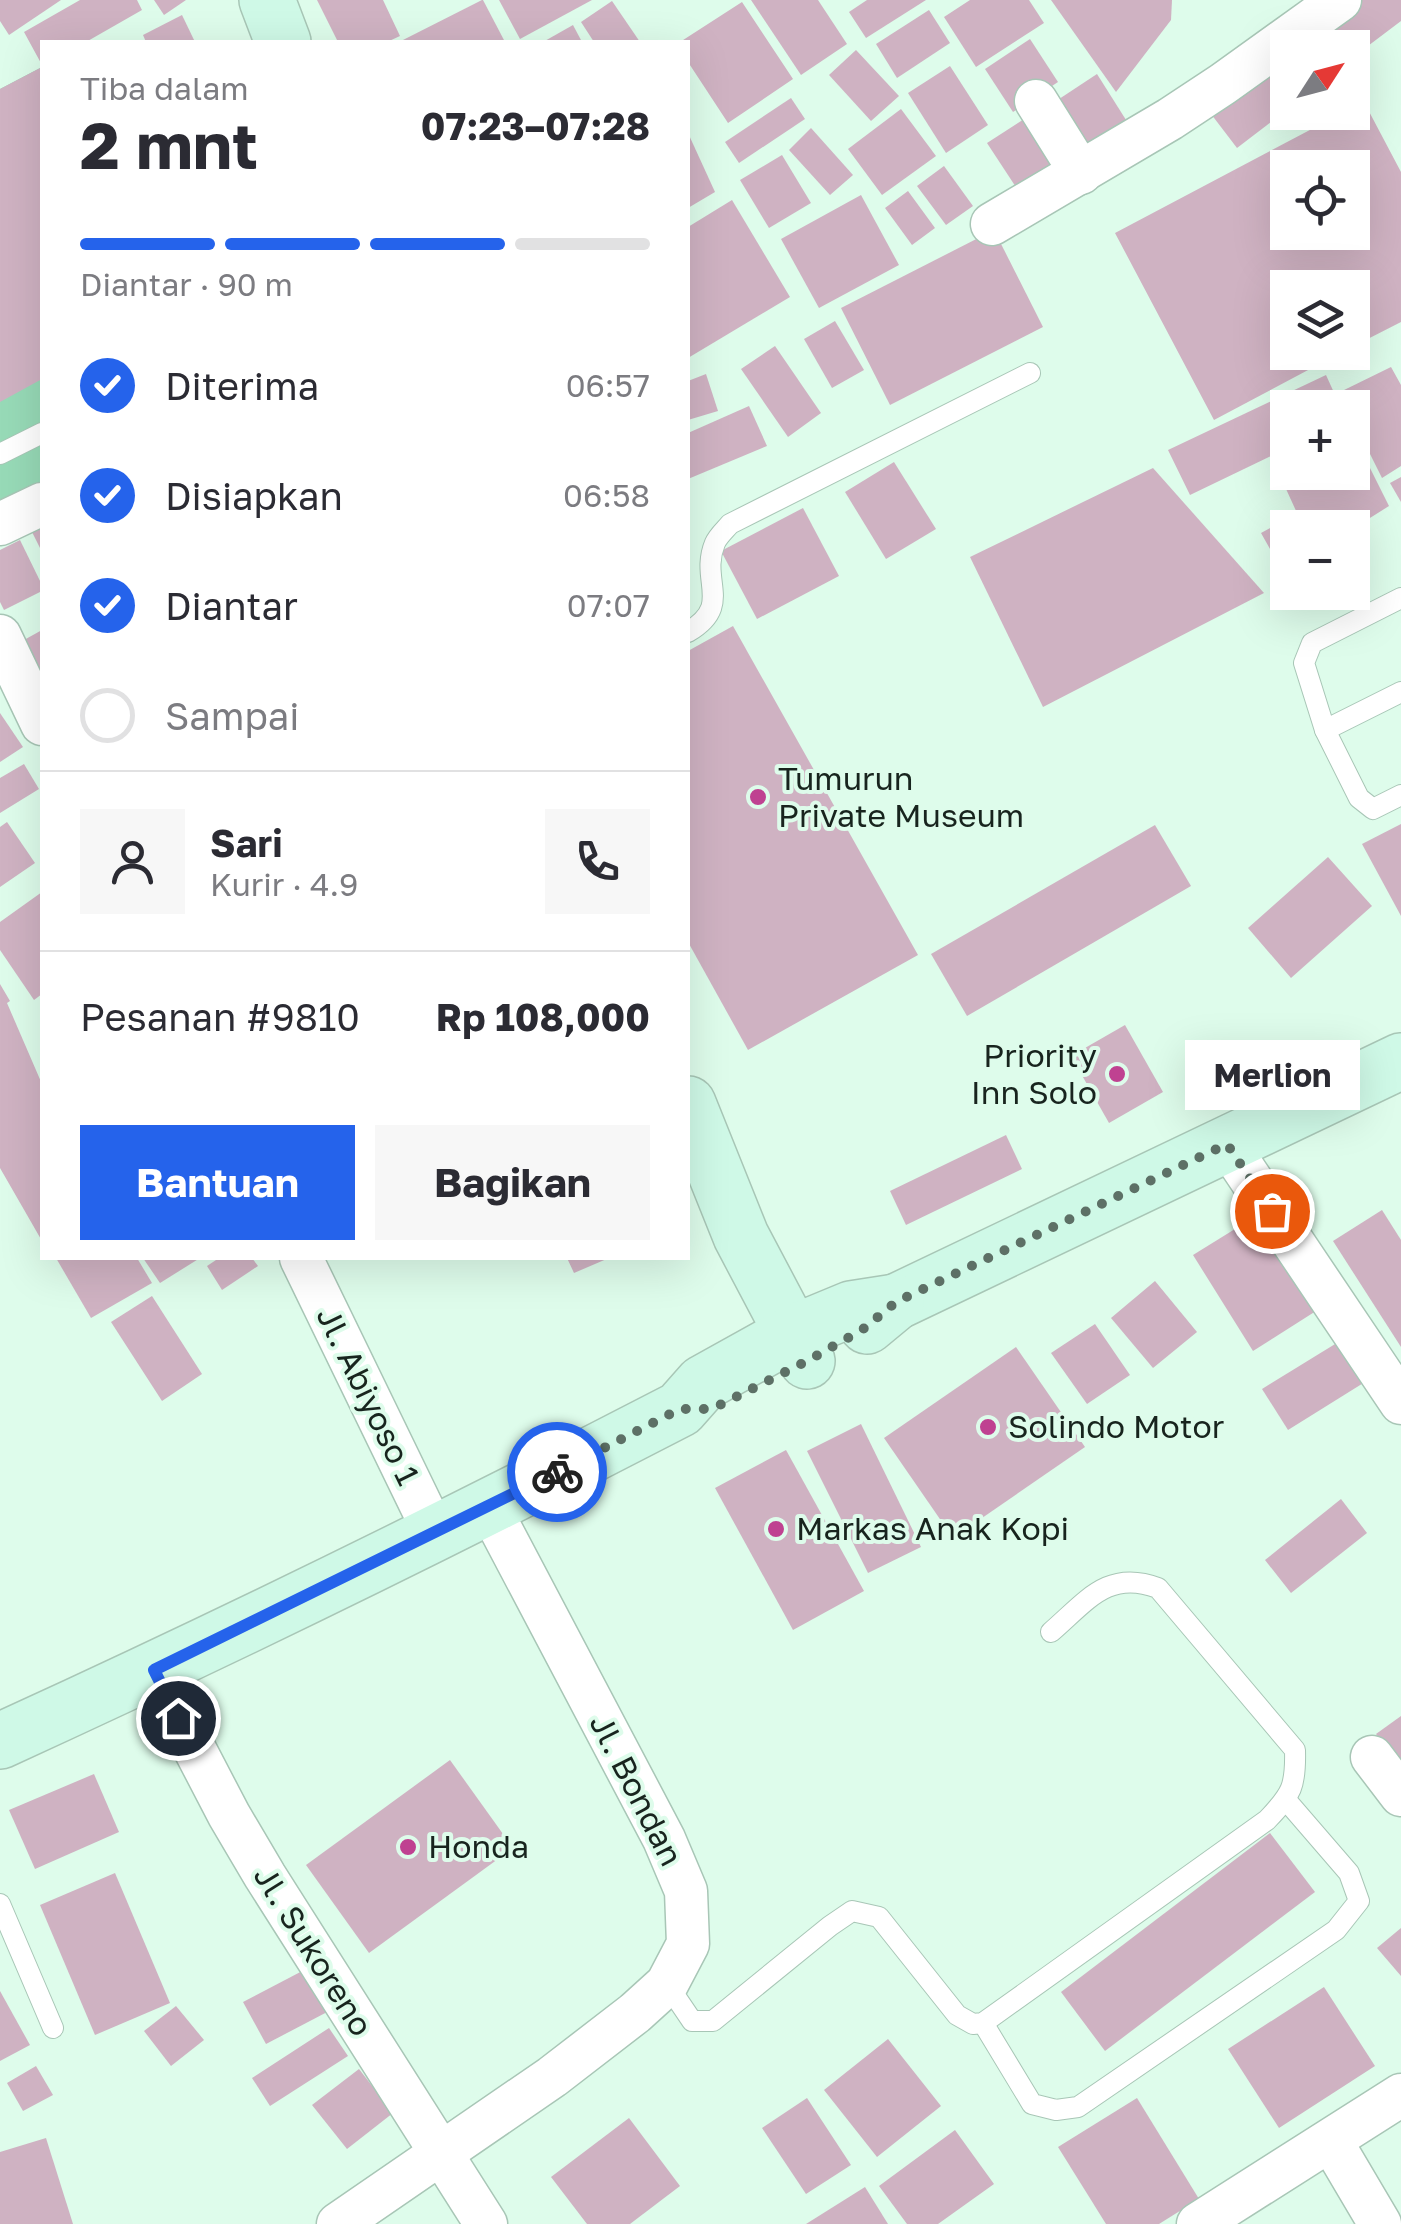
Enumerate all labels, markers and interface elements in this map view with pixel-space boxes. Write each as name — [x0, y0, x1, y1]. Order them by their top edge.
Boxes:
north arrow — [1270, 30, 1370, 130]
map controls — [1270, 30, 1370, 610]
text: Tiba dalam — [80, 69, 249, 107]
text: 07:23–07:28 — [421, 103, 650, 148]
text: 2 mnt — [80, 105, 258, 183]
button: locate — [1270, 150, 1370, 250]
text: Diantar · 90 m — [80, 265, 293, 303]
button: layers — [1270, 270, 1370, 370]
icon: check — [80, 358, 135, 413]
text: Diterima — [165, 363, 319, 408]
text: 06:57 — [566, 366, 650, 404]
button: + — [1270, 390, 1370, 490]
icon: check — [80, 468, 135, 523]
text: Disiapkan — [165, 473, 343, 518]
text: 06:58 — [563, 476, 650, 514]
button: − — [1270, 510, 1370, 610]
icon: check — [80, 578, 135, 633]
text: Diantar — [165, 583, 298, 628]
text: 07:07 — [567, 586, 650, 624]
text: Sampai — [165, 693, 299, 738]
place label: Tumurun Private Museum — [778, 759, 1024, 834]
marker: Tumurun Private Museum — [747, 786, 769, 808]
button: person — [80, 809, 185, 914]
button: phone — [545, 809, 650, 914]
text: Sari — [210, 820, 283, 865]
text: Kurir · 4.9 — [210, 865, 358, 903]
text: Pesanan #9810 — [80, 994, 360, 1039]
text: Rp 108,000 — [436, 994, 650, 1039]
place label: Priority Inn Solo — [971, 1036, 1097, 1111]
callout: Merlion — [1184, 1041, 1360, 1111]
text: Merlion — [1214, 1056, 1331, 1094]
marker: Priority Inn Solo — [1106, 1063, 1128, 1085]
button: Bantuan — [80, 1125, 355, 1240]
button: Bagikan — [375, 1125, 650, 1240]
pin — [1230, 1169, 1315, 1254]
icon: bag — [1245, 1184, 1300, 1239]
street label: Jl. Abiyoso 1 — [310, 1300, 428, 1491]
place label: Solindo Motor — [1008, 1407, 1224, 1445]
marker: Solindo Motor — [977, 1416, 999, 1438]
courier — [507, 1422, 607, 1522]
icon: bike — [530, 1445, 585, 1500]
place label: Markas Anak Kopi — [796, 1509, 1069, 1547]
marker: Markas Anak Kopi — [765, 1518, 787, 1540]
pin — [136, 1676, 221, 1761]
icon: home — [151, 1691, 206, 1746]
street label: Jl. Bondan — [583, 1707, 691, 1872]
place label: Honda — [428, 1827, 529, 1865]
marker: Honda — [397, 1836, 419, 1858]
street label: Jl. Sukoreno — [247, 1858, 381, 2042]

